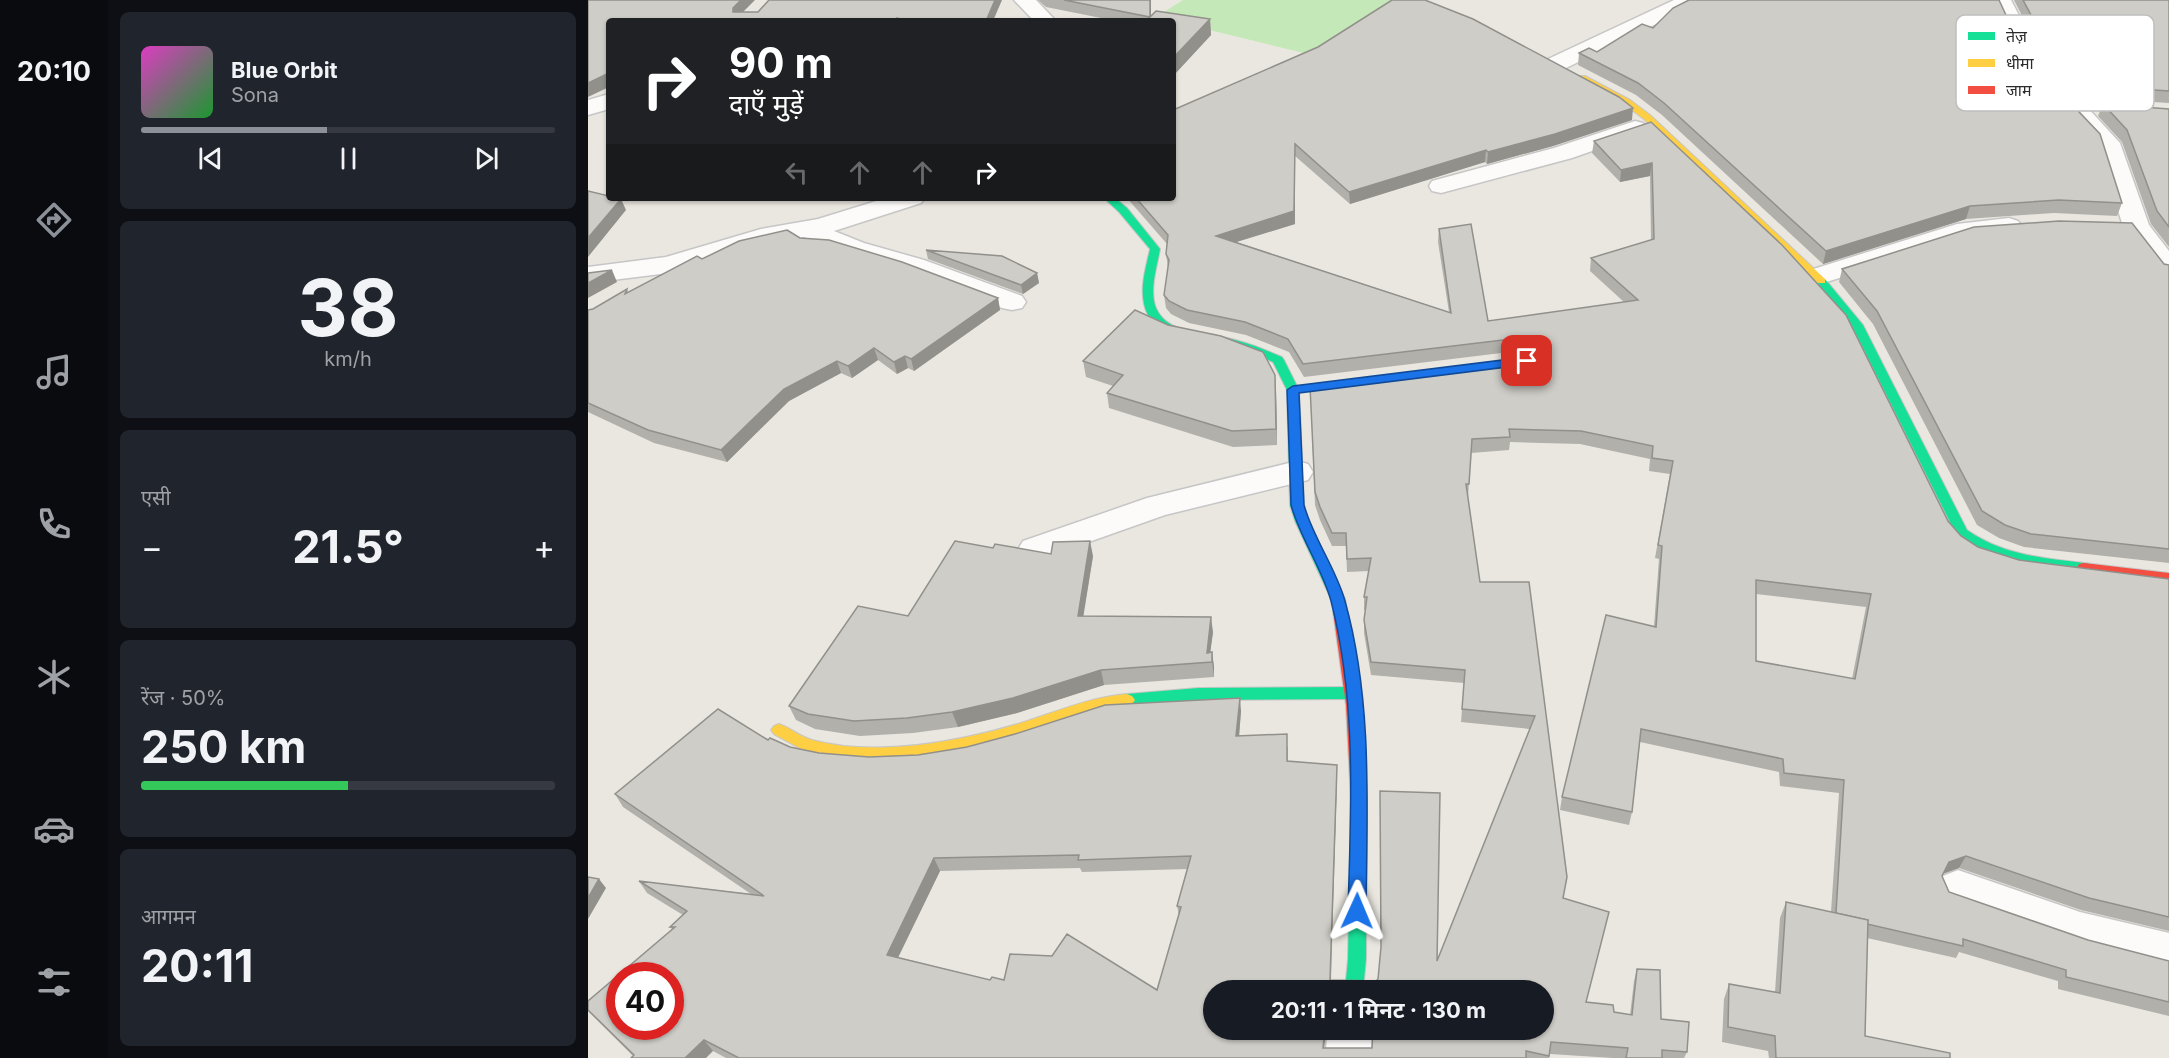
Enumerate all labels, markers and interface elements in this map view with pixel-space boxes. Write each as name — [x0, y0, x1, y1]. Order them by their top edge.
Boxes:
legend — [1956, 15, 2154, 111]
text: तेज़ — [2006, 26, 2028, 46]
text: 90 m — [729, 37, 833, 88]
icon: right — [630, 42, 708, 120]
text: धीमा — [2006, 53, 2035, 73]
text: 20:10 — [17, 55, 91, 88]
text: Blue Orbit — [231, 57, 338, 83]
text: जाम — [2006, 80, 2032, 100]
text: Sona — [231, 83, 279, 107]
text: दाएँ मुड़ें — [729, 88, 803, 121]
icon: previous — [194, 142, 227, 175]
icon: pause — [332, 142, 365, 175]
icon: next — [470, 142, 503, 175]
icon: left — [780, 156, 813, 189]
icon: ahead — [843, 156, 876, 189]
icon: ahead — [906, 156, 939, 189]
icon: right — [969, 156, 1002, 189]
icon: directions — [33, 199, 75, 241]
text: 38 — [297, 260, 399, 355]
pin — [1501, 335, 1552, 386]
icon: arrive — [1510, 344, 1543, 377]
text: km/h — [324, 347, 372, 371]
icon: music — [33, 351, 75, 393]
text: एसी — [141, 486, 171, 510]
icon: phone — [33, 503, 75, 545]
text: 21.5° — [292, 519, 404, 574]
text: − — [141, 527, 163, 567]
text: + — [533, 527, 555, 567]
icon: climate — [33, 656, 75, 698]
text: रेंज · 50% — [141, 686, 225, 710]
text: 250 km — [141, 719, 306, 774]
icon: car — [33, 808, 75, 850]
position arrow — [1325, 879, 1389, 943]
text: आगमन — [141, 905, 196, 929]
text: 20:11 — [141, 938, 254, 993]
icon: filters — [33, 961, 75, 1003]
speed limit sign: 40 — [606, 962, 684, 1040]
text: 20:11 · 1 मिनट · 130 m — [1271, 997, 1486, 1023]

